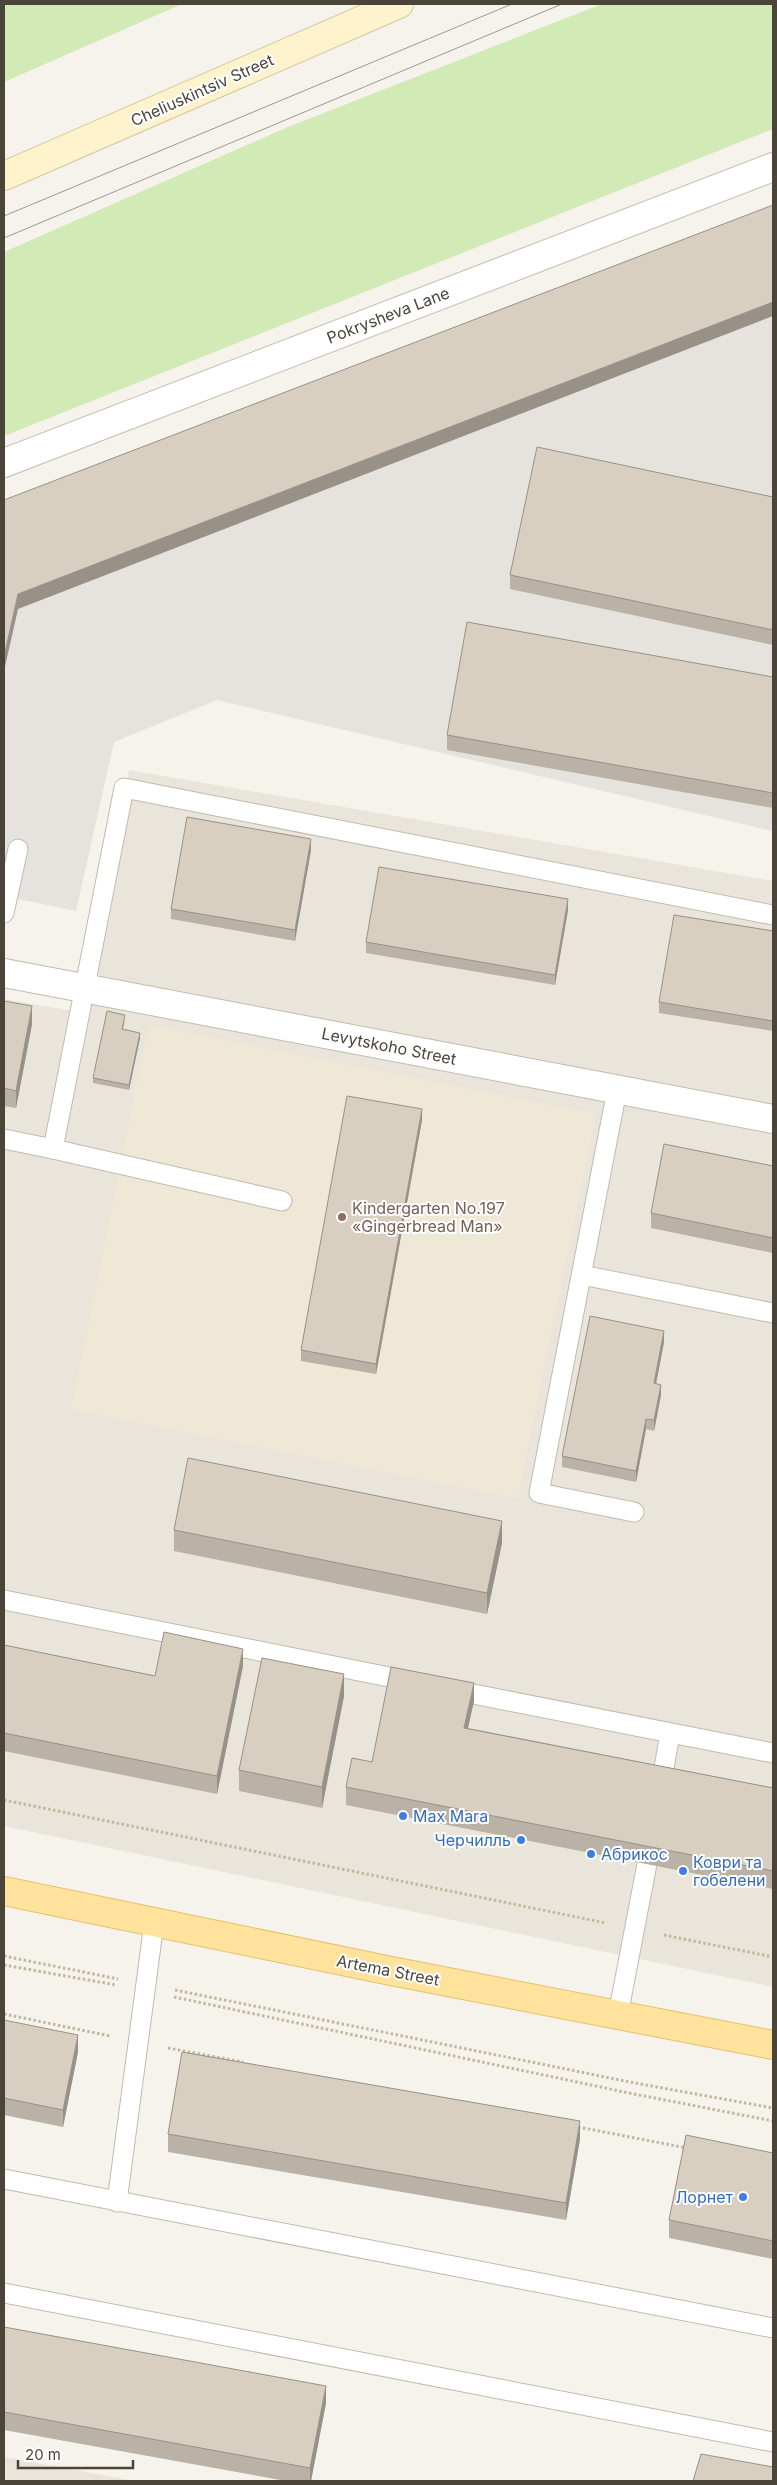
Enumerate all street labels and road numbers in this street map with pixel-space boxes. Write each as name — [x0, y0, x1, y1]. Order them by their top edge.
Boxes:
street label: Cheliuskintsiv Street — [127, 49, 277, 131]
street label: Pokrysheva Lane — [324, 282, 452, 348]
street label: Levytskoho Street — [320, 1023, 458, 1069]
street label: Artema Street — [335, 1950, 441, 1990]

